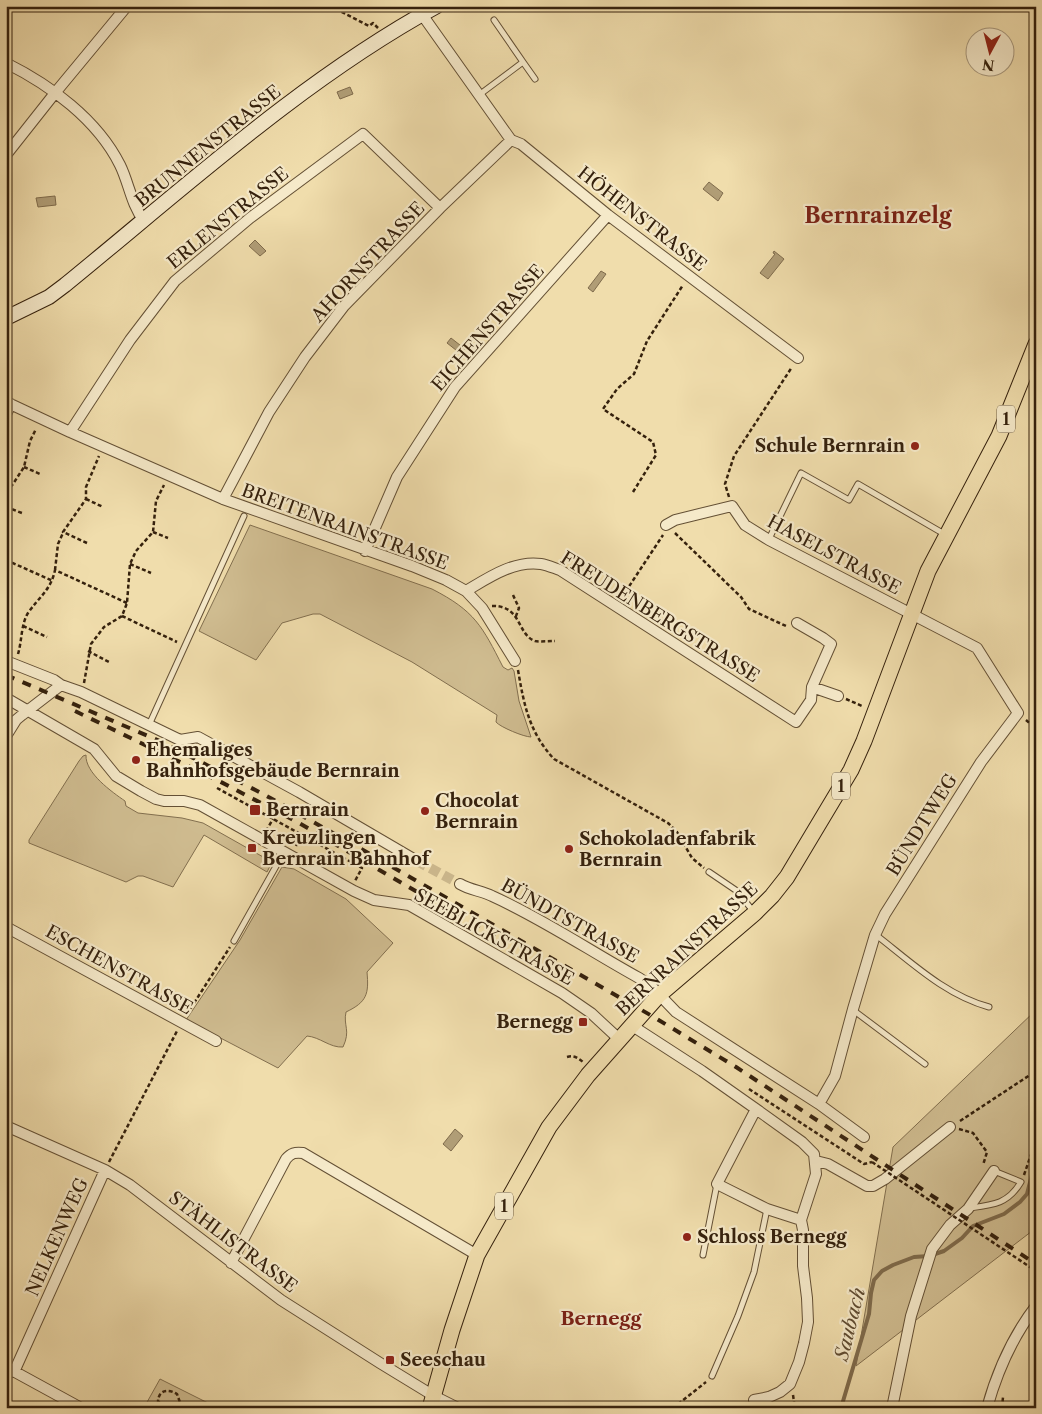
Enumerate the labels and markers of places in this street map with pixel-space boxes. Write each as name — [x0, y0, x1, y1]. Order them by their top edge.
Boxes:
place label: Schule Bernrain — [755, 435, 906, 457]
marker: Schule Bernrain — [909, 440, 921, 452]
place label: Ehemaliges Bahnhofsgebäude Bernrain — [146, 739, 400, 782]
marker: Ehemaliges Bahnhofsgebäude Bernrain — [130, 754, 142, 766]
place label: Chocolat Bernrain — [435, 790, 519, 833]
place label: Bernrain — [266, 799, 350, 821]
marker: Bernrain — [248, 803, 262, 817]
marker: Chocolat Bernrain — [419, 805, 431, 817]
place label: Kreuzlingen Bernrain Bahnhof — [262, 827, 432, 870]
place label: Schokoladenfabrik Bernrain — [579, 828, 757, 871]
marker: Kreuzlingen Bernrain Bahnhof — [246, 842, 258, 854]
marker: Schokoladenfabrik Bernrain — [563, 843, 575, 855]
place label: Bernegg — [496, 1011, 574, 1033]
marker: Bernegg — [577, 1016, 589, 1028]
place label: Schloss Bernegg — [697, 1226, 847, 1248]
marker: Schloss Bernegg — [681, 1231, 693, 1243]
place label: Seeschau — [400, 1349, 486, 1371]
marker: Seeschau — [384, 1354, 396, 1366]

